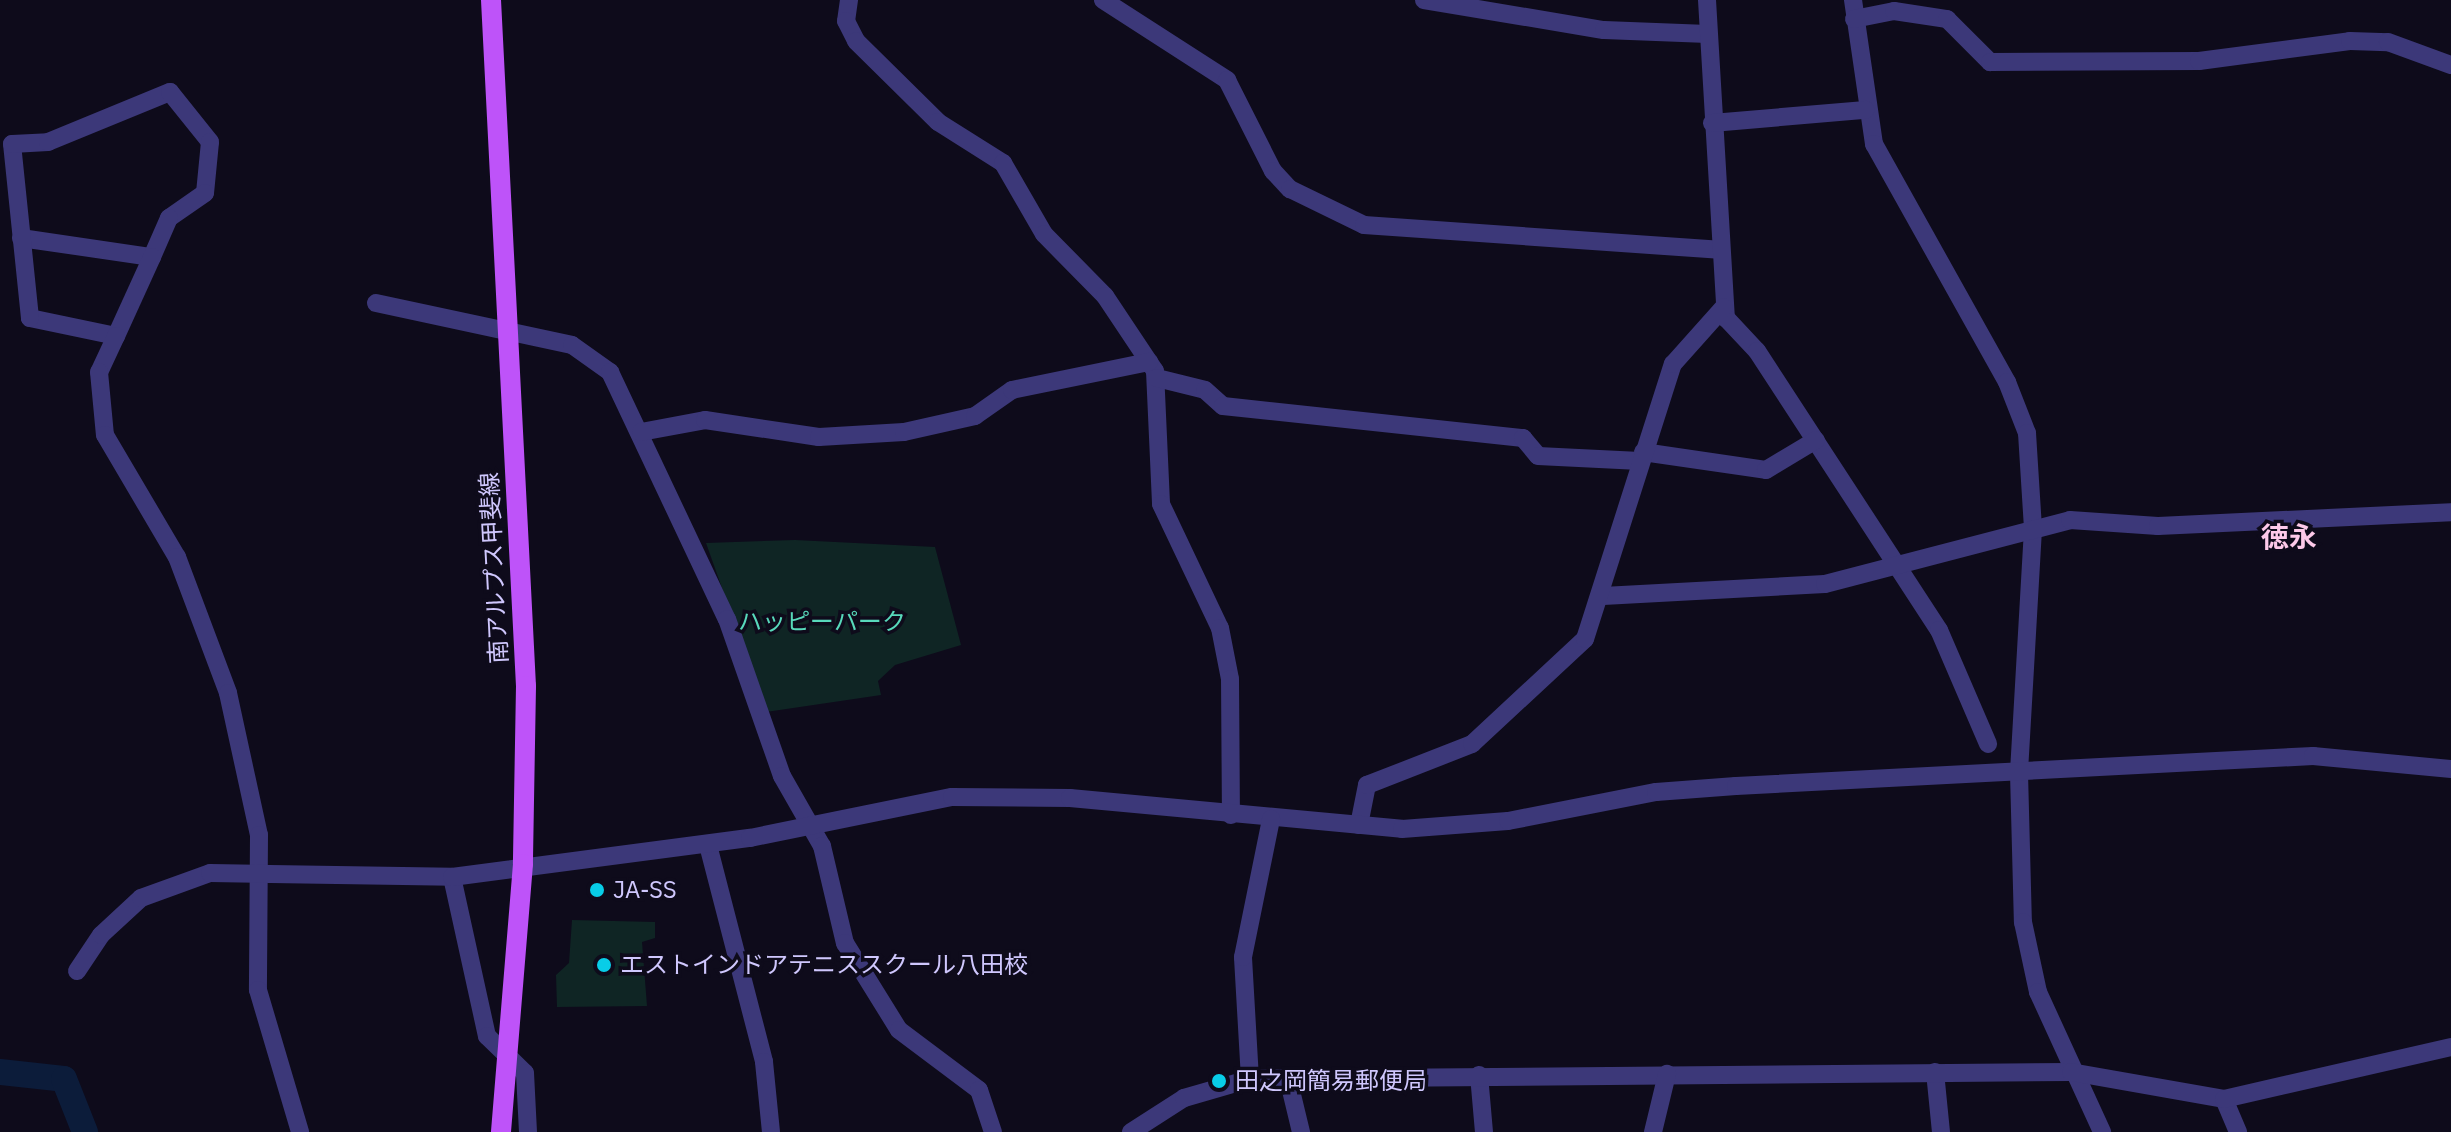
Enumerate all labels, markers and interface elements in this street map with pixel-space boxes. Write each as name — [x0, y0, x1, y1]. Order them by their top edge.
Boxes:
street label: 南アルプス甲斐線 — [475, 471, 513, 665]
district label: 徳永 — [2261, 520, 2317, 554]
park label: ハッピーパーク — [738, 608, 906, 636]
place label: JA-SS — [613, 876, 677, 904]
marker: JA-SS — [588, 881, 606, 899]
place label: エストインドアテニススクール八田校 — [620, 951, 1028, 979]
marker: エストインドアテニススクール八田校 — [595, 956, 613, 974]
place label: 田之岡簡易郵便局 — [1235, 1067, 1427, 1095]
marker: 田之岡簡易郵便局 — [1210, 1072, 1228, 1090]

